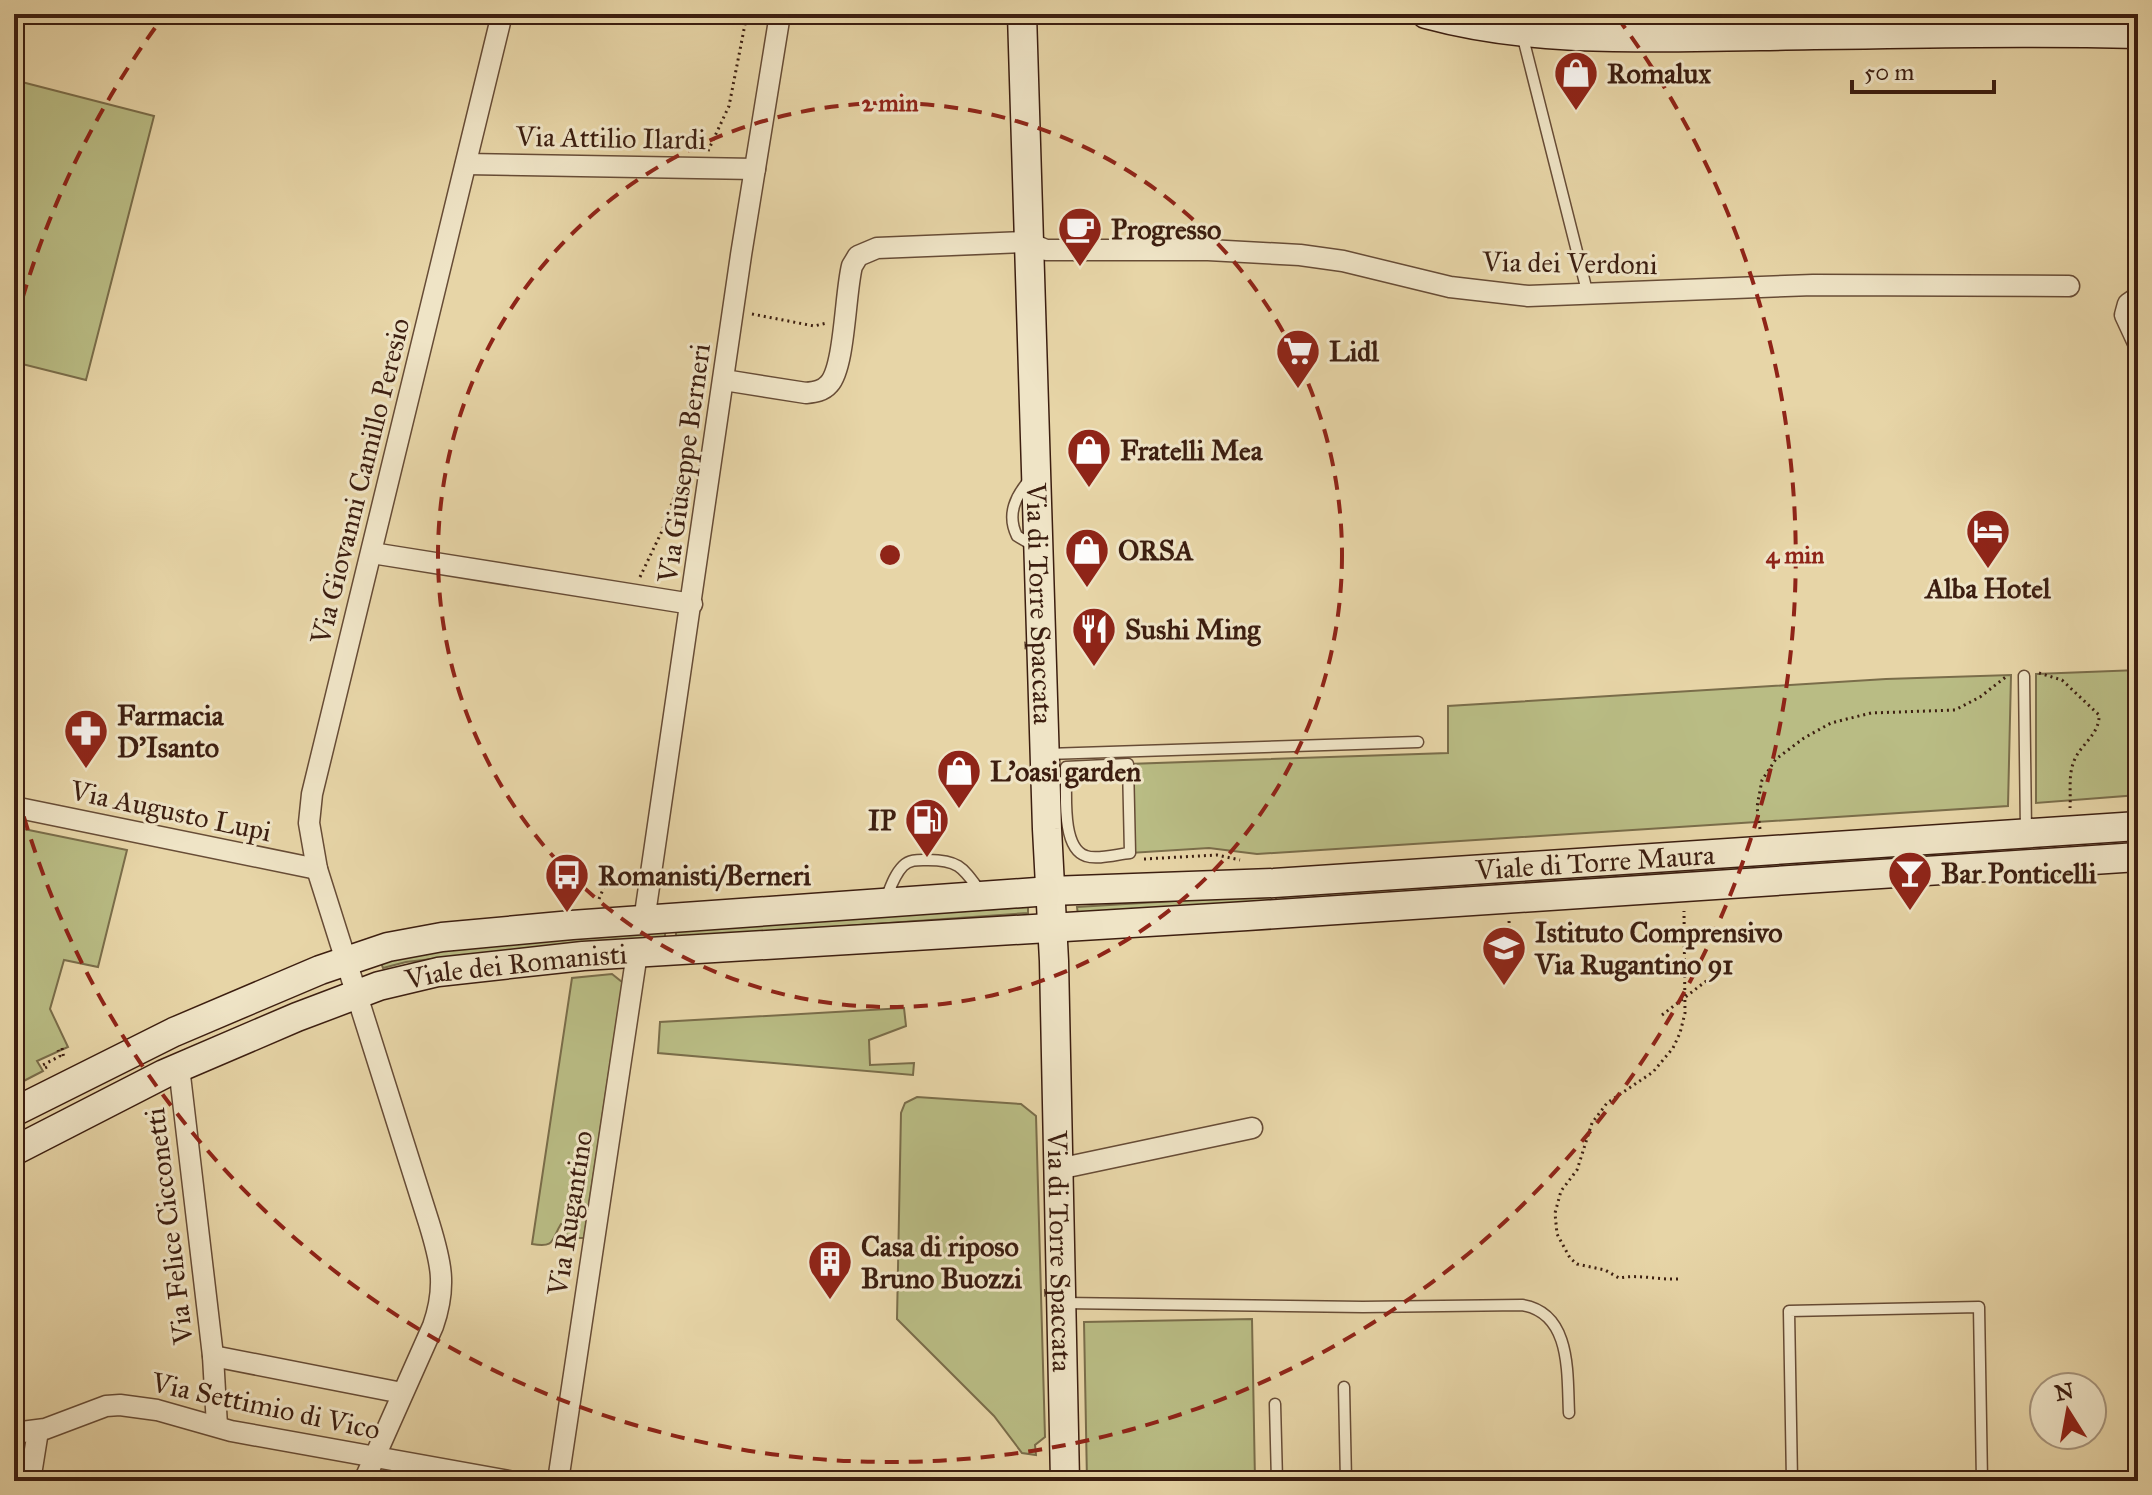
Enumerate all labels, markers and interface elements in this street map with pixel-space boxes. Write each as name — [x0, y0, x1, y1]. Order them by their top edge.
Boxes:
scale bar — [1852, 44, 1994, 94]
shop icon: Romalux — [1552, 49, 1600, 112]
place label: Romalux — [1607, 56, 1711, 91]
text: 50 m — [1864, 57, 1914, 87]
text: 2 min — [862, 88, 918, 118]
street label: Via Attilio Ilardi — [515, 119, 707, 157]
cafe icon: Progresso — [1056, 205, 1104, 268]
place label: Progresso — [1111, 212, 1221, 247]
street label: Via dei Verdoni — [1481, 244, 1658, 282]
street label: Via Giovanni Camillo Peresio — [302, 314, 417, 649]
supermarket icon: Lidl — [1274, 327, 1322, 390]
place label: Lidl — [1329, 334, 1379, 369]
street label: Via Giuseppe Berneri — [650, 341, 718, 586]
shop icon: Fratelli Mea — [1065, 426, 1113, 489]
place label: Fratelli Mea — [1120, 433, 1264, 468]
street label: Via di Torre Spaccata — [1019, 481, 1061, 725]
hotel icon: Alba Hotel — [1964, 507, 2012, 570]
shop icon: ORSA — [1063, 526, 1111, 589]
place label: ORSA — [1118, 533, 1195, 568]
text: 4 min — [1766, 540, 1824, 570]
centre of rings — [876, 541, 904, 569]
place label: Alba Hotel — [1923, 571, 2051, 606]
restaurant icon: Sushi Ming — [1070, 605, 1118, 668]
place label: Sushi Ming — [1125, 612, 1261, 647]
place label: Farmacia D’Isanto — [117, 698, 225, 765]
pharmacy icon: Farmacia D’Isanto — [62, 707, 110, 770]
shop icon: L'oasi garden — [935, 747, 983, 810]
place label: L'oasi garden — [990, 754, 1141, 789]
street label: Via Augusto Lupi — [66, 772, 275, 849]
fuel station icon: IP — [903, 796, 951, 859]
place label: IP — [868, 803, 896, 838]
street label: Viale di Torre Maura — [1474, 836, 1716, 887]
bar icon: Bar Ponticelli — [1886, 849, 1934, 912]
bus stop icon: Romanisti/Berneri — [543, 851, 591, 914]
place label: Bar Ponticelli — [1941, 856, 2097, 891]
place label: Romanisti/Berneri — [598, 858, 811, 893]
place label: Istituto Comprensivo Via Rugantino 91 — [1534, 915, 1783, 982]
school or university icon: Istituto Comprensivo Via Rugantino 91 — [1480, 924, 1528, 987]
street label: Viale dei Romanisti — [401, 936, 628, 997]
street label: Via Felice Cicconetti — [137, 1105, 201, 1347]
street label: Via Rugantino — [540, 1128, 600, 1299]
street label: Via di Torre Spaccata — [1040, 1129, 1080, 1373]
place label: Casa di riposo Bruno Buozzi — [861, 1229, 1022, 1296]
building icon: Casa di riposo Bruno Buozzi — [806, 1238, 854, 1301]
street label: Via Settimio di Vico — [148, 1364, 383, 1447]
north arrow — [2028, 1371, 2108, 1451]
text: N — [2053, 1377, 2076, 1407]

